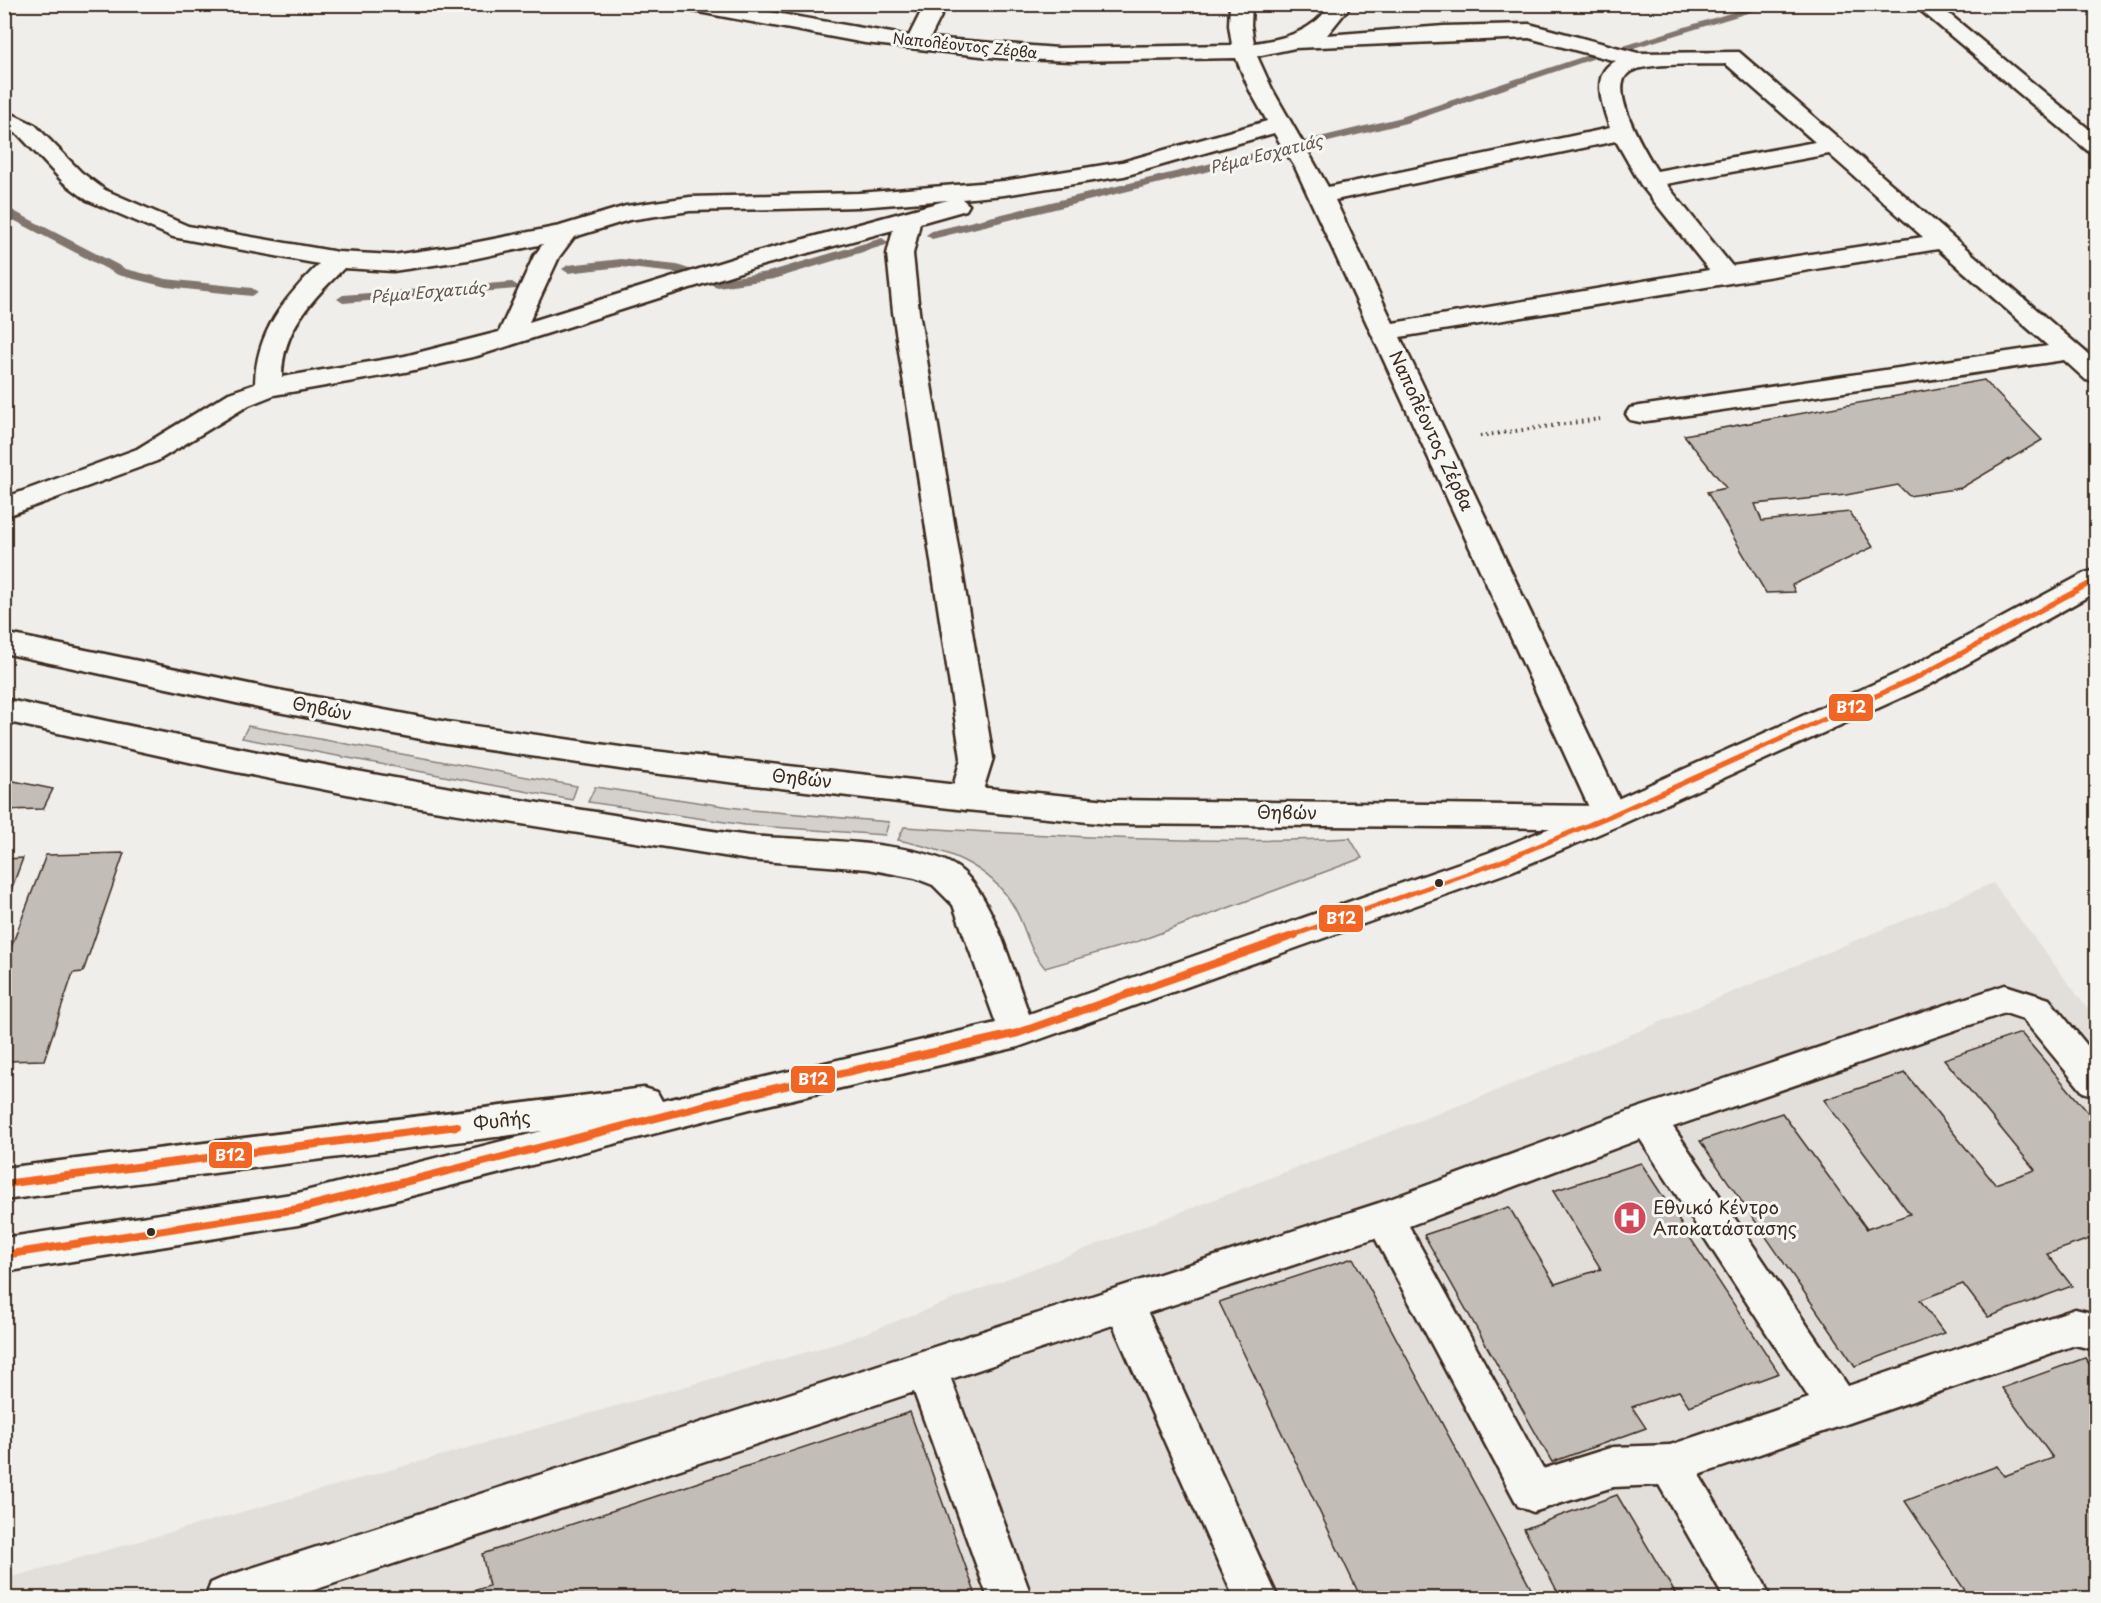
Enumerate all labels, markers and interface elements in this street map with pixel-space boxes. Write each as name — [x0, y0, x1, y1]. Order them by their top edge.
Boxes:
street label: Ναπολέοντος Ζέρβα — [892, 25, 1039, 64]
water label: Ρέμα Εσχατιάς — [1207, 127, 1326, 179]
water label: Ρέμα Εσχατιάς — [369, 274, 488, 308]
street label: Ναπολέοντος Ζέρβα — [1383, 346, 1482, 515]
street label: Θηβών — [290, 689, 354, 727]
line badge: Β12 — [1828, 693, 1874, 722]
text: Β12 — [1836, 694, 1866, 718]
street label: Θηβών — [771, 761, 834, 794]
street label: Θηβών — [1257, 797, 1317, 826]
unlabelled marker — [1433, 877, 1445, 889]
line badge: Β12 — [1318, 904, 1364, 933]
text: Β12 — [1326, 905, 1356, 929]
line badge: Β12 — [790, 1065, 836, 1094]
text: Β12 — [798, 1066, 828, 1090]
street label: Φυλής — [472, 1103, 532, 1136]
line badge: Β12 — [208, 1141, 253, 1169]
text: Β12 — [215, 1142, 245, 1166]
place label: Εθνικό Κέντρο Αποκατάστασης — [1653, 1193, 1797, 1241]
hospital icon: Εθνικό Κέντρο Αποκατάστασης — [1612, 1200, 1648, 1236]
unlabelled marker — [145, 1226, 157, 1238]

